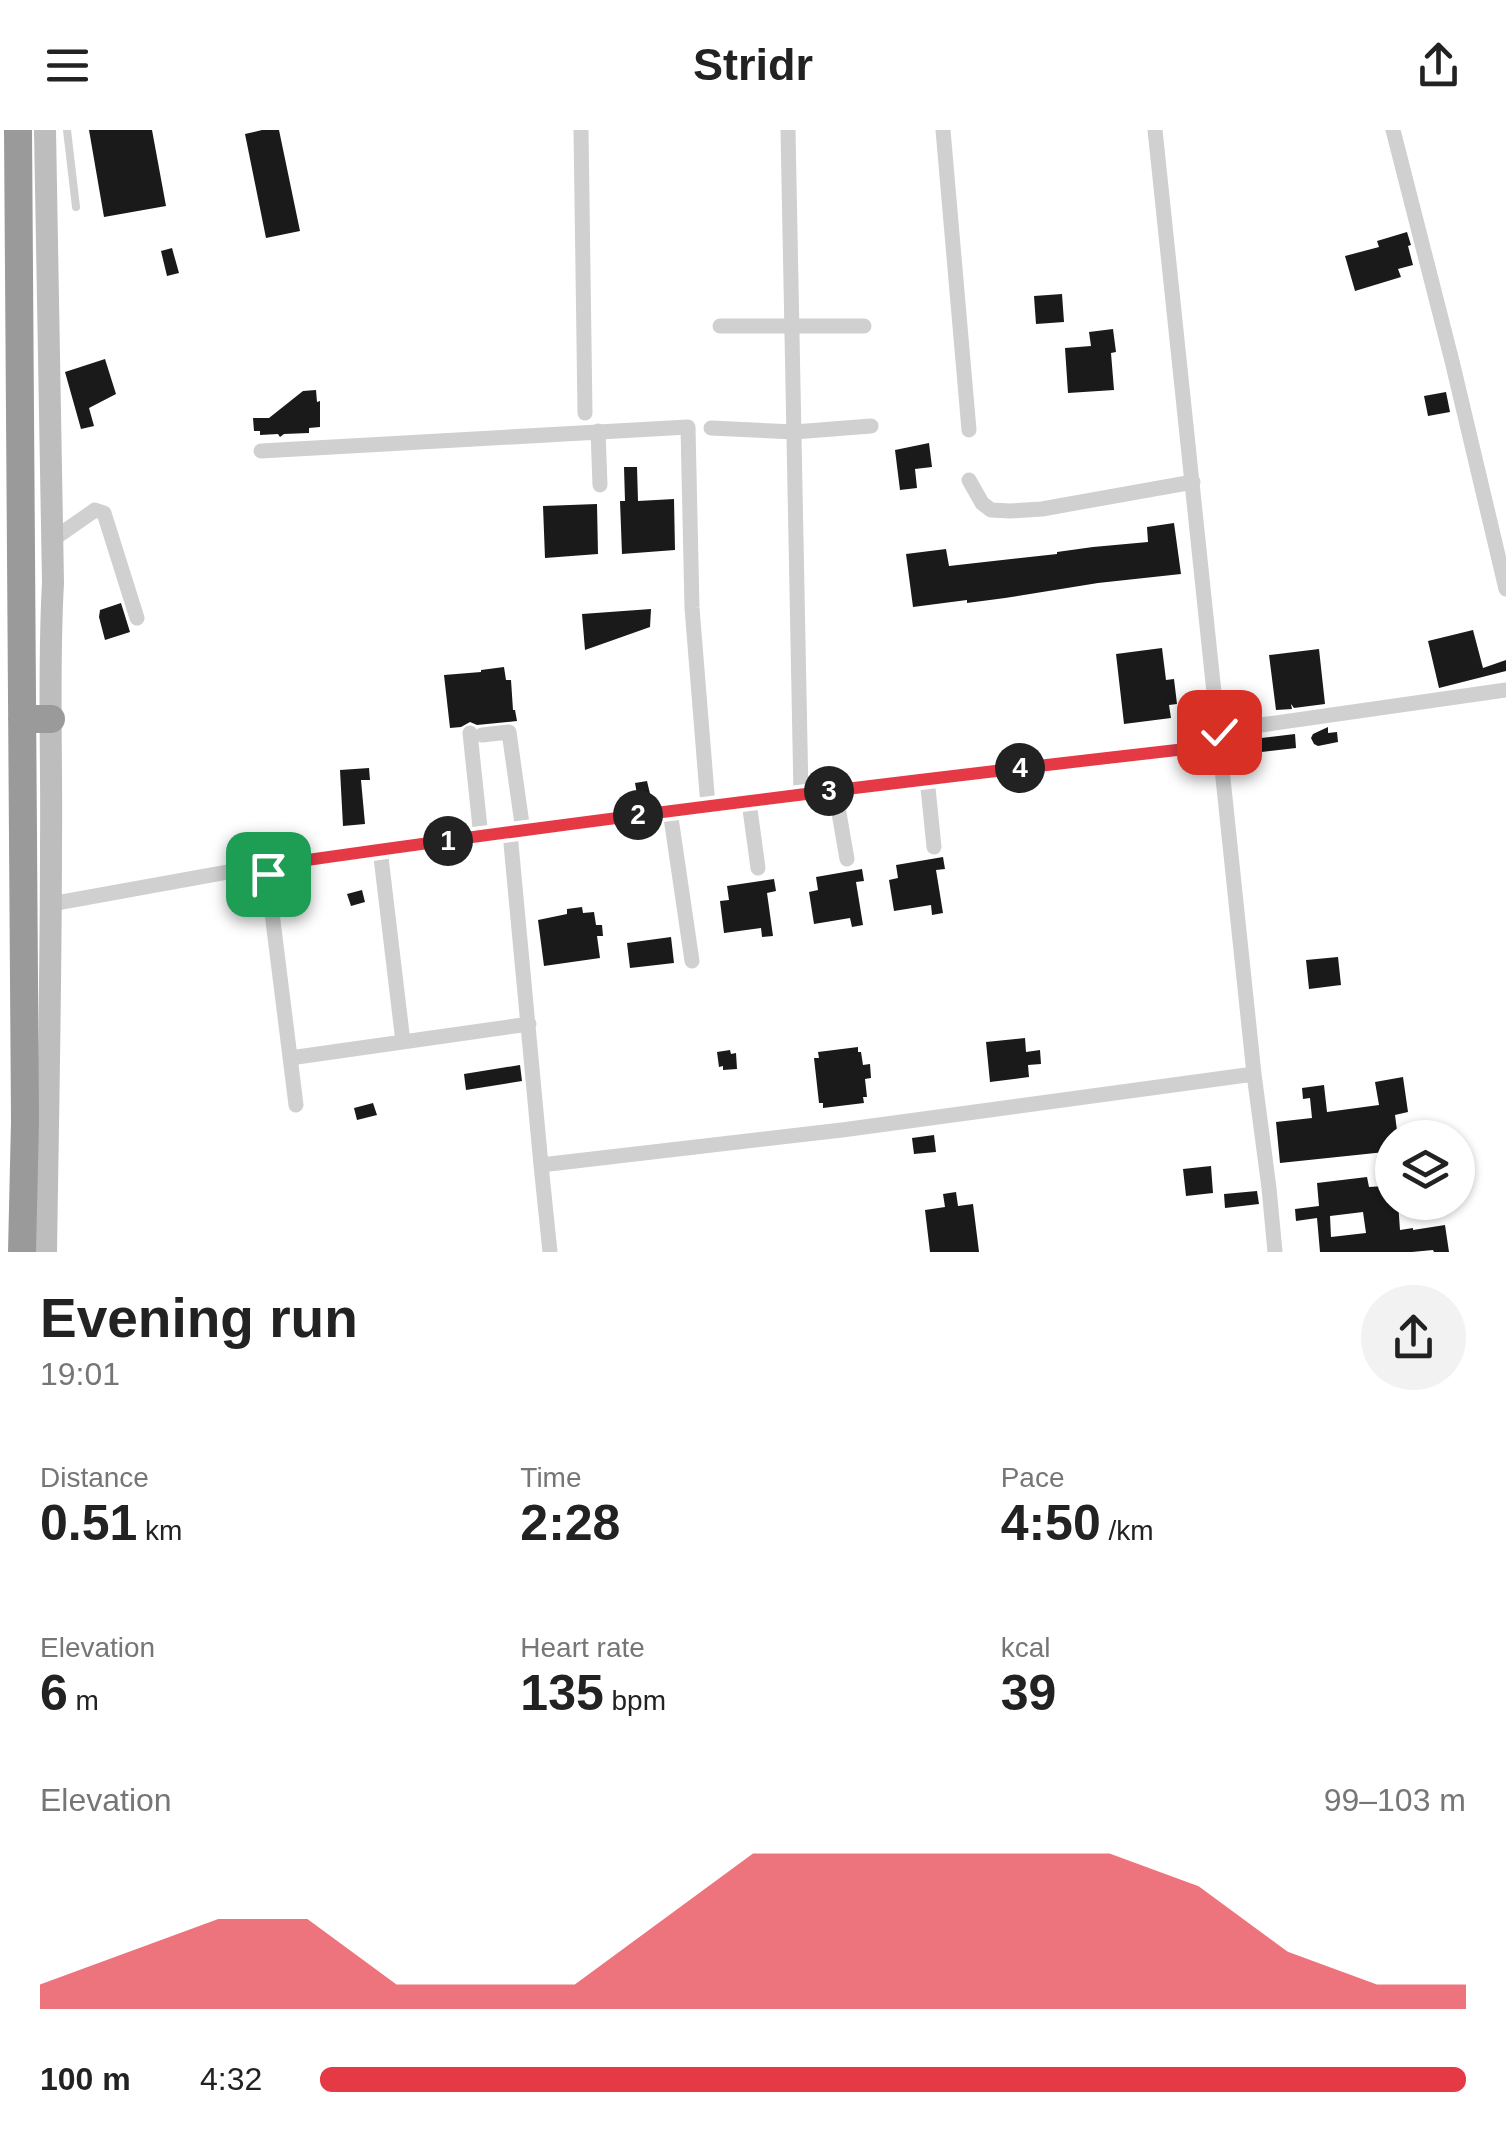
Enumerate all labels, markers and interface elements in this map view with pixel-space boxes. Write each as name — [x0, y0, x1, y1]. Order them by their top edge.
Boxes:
icon: menu — [40, 38, 95, 93]
icon: share — [1411, 38, 1466, 93]
text: Stridr — [693, 39, 813, 90]
pin — [1177, 690, 1262, 775]
icon: check — [1192, 705, 1247, 760]
pin: 4 — [995, 743, 1045, 793]
text: 4 — [1012, 752, 1028, 783]
pin: 3 — [804, 766, 854, 816]
text: 3 — [821, 775, 837, 806]
pin: 2 — [613, 790, 663, 840]
text: 2 — [630, 799, 646, 830]
pin: 1 — [423, 816, 473, 866]
text: 1 — [440, 825, 456, 856]
pin — [226, 832, 311, 917]
icon: arrive — [241, 847, 296, 902]
map controls — [1375, 1120, 1475, 1220]
button: layers — [1375, 1120, 1475, 1220]
button: share — [1361, 1285, 1466, 1390]
text: Evening run — [40, 1287, 358, 1349]
text: 19:01 — [40, 1356, 120, 1392]
text: Distance — [40, 1462, 149, 1493]
text: Time — [520, 1462, 582, 1493]
text: Pace — [1001, 1462, 1064, 1493]
text: 0.51 — [40, 1495, 137, 1551]
text: 2:28 — [520, 1495, 620, 1551]
text: 4:50 — [1001, 1495, 1101, 1551]
text: km — [137, 1515, 182, 1546]
text: /km — [1101, 1515, 1154, 1546]
text: Elevation — [40, 1632, 155, 1663]
text: Heart rate — [520, 1632, 645, 1663]
text: kcal — [1001, 1632, 1050, 1663]
text: 6 — [40, 1665, 68, 1721]
text: 135 — [520, 1665, 604, 1721]
text: 39 — [1001, 1665, 1056, 1721]
text: m — [68, 1685, 99, 1716]
text: bpm — [604, 1685, 666, 1716]
text: Elevation — [40, 1782, 172, 1818]
text: 99–103 m — [1324, 1782, 1466, 1818]
text: 100 m — [40, 2061, 131, 2097]
text: 4:32 — [200, 2061, 262, 2097]

